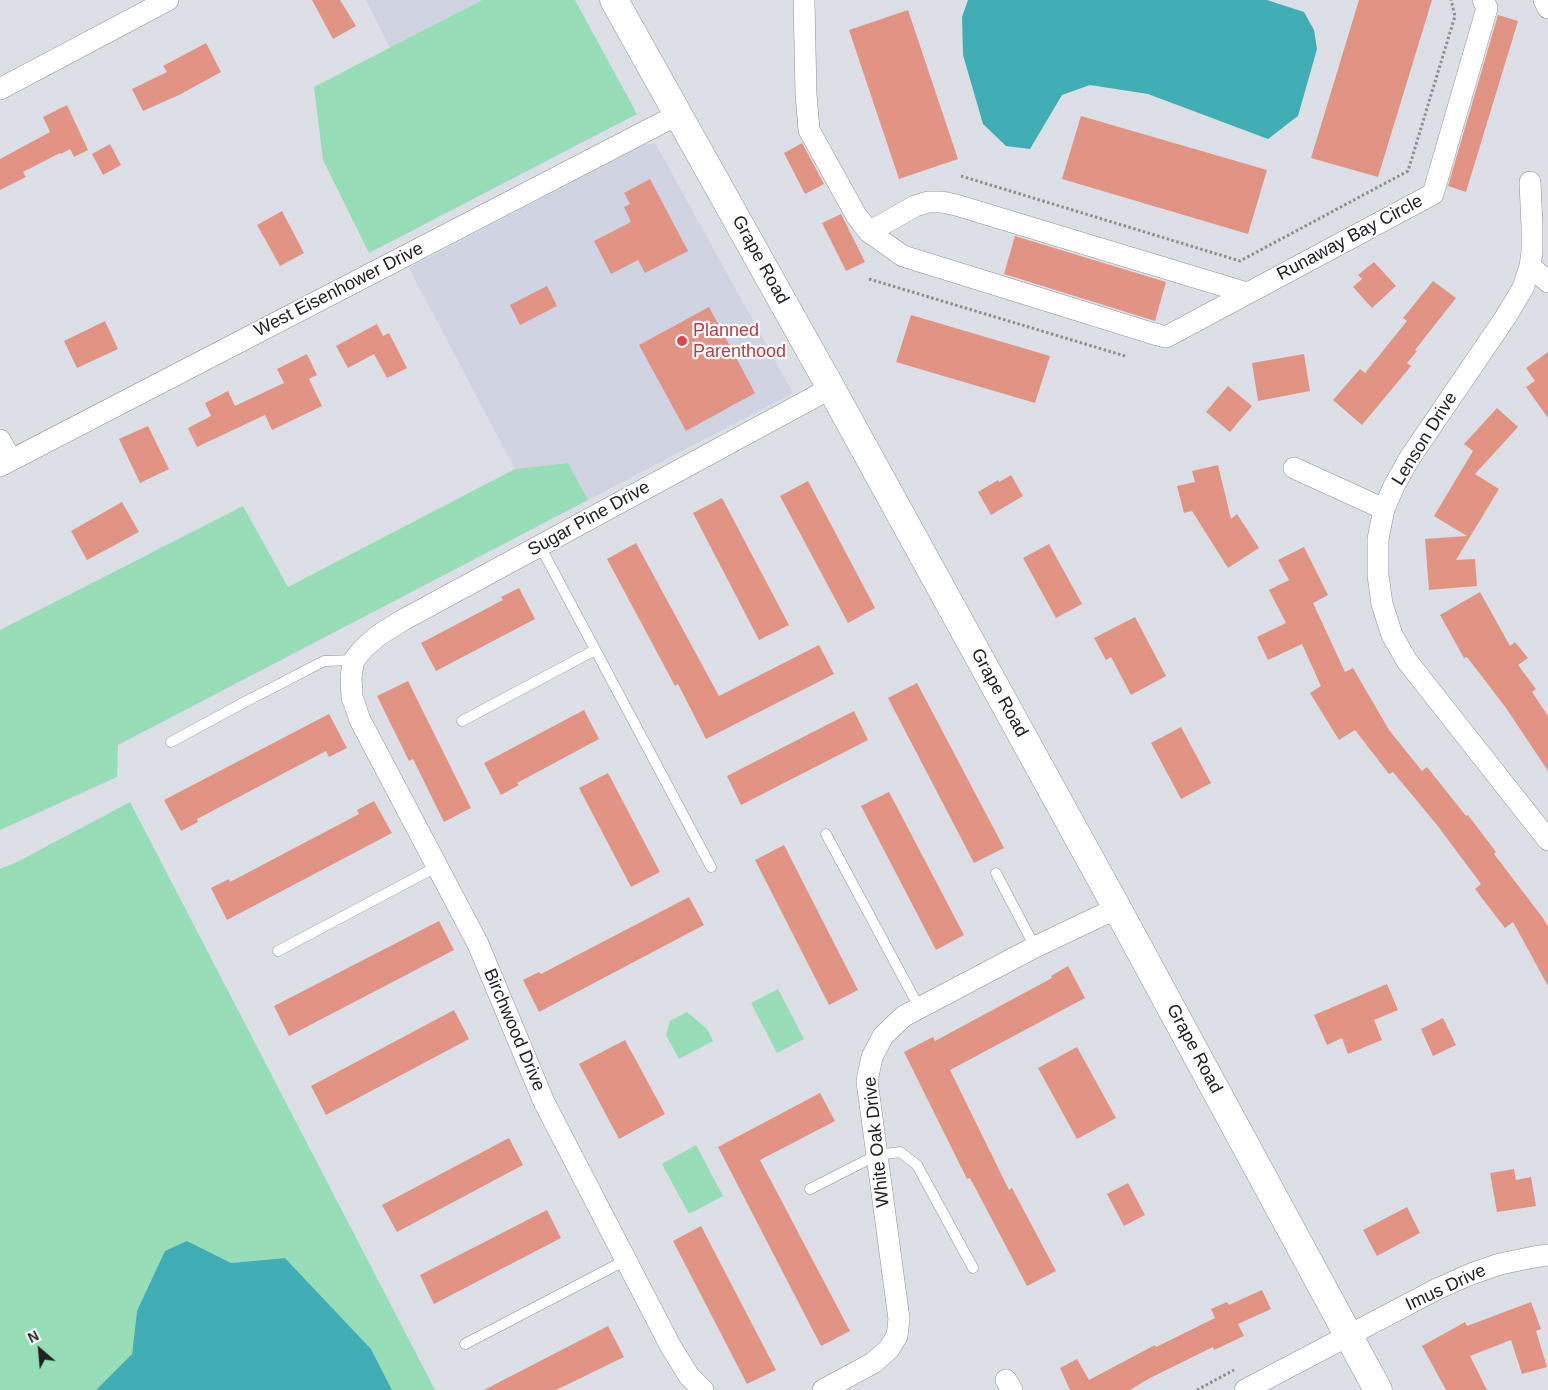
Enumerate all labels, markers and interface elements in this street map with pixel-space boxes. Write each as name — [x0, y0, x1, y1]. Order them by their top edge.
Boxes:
street label: Runaway Bay Circle — [1273, 190, 1427, 286]
street label: Grape Road — [727, 212, 793, 308]
street label: West Eisenhower Drive — [251, 238, 427, 342]
place label: Planned Parenthood — [693, 320, 786, 362]
marker: Planned Parenthood — [675, 334, 689, 348]
street label: Lenson Drive — [1388, 388, 1462, 490]
street label: Sugar Pine Drive — [524, 477, 654, 561]
street label: Grape Road — [966, 645, 1032, 741]
street label: Birchwood Drive — [478, 965, 550, 1095]
street label: Grape Road — [1161, 1001, 1227, 1097]
street label: White Oak Drive — [859, 1076, 895, 1208]
street label: Imus Drive — [1402, 1260, 1490, 1316]
north arrow — [15, 1325, 65, 1375]
text: N — [25, 1327, 41, 1346]

